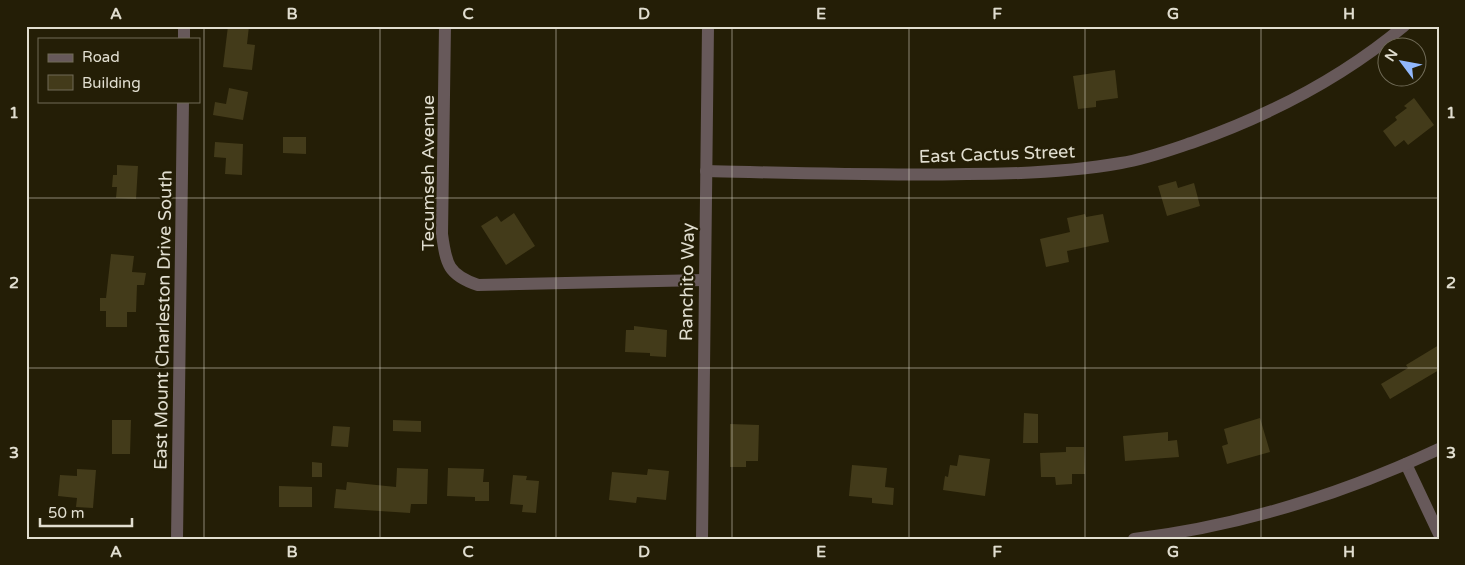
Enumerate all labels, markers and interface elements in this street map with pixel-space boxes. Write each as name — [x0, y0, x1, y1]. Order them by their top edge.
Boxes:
text: A — [110, 4, 122, 24]
text: B — [286, 4, 298, 24]
text: C — [462, 4, 474, 24]
text: D — [638, 4, 650, 24]
text: E — [816, 4, 826, 24]
text: F — [992, 4, 1002, 24]
text: G — [1167, 4, 1179, 24]
text: H — [1343, 4, 1355, 24]
legend — [38, 38, 200, 102]
north arrow — [1378, 38, 1428, 88]
text: N — [1381, 46, 1402, 65]
text: Road — [82, 48, 120, 66]
text: Building — [82, 74, 141, 92]
street label: Tecumseh Avenue — [417, 95, 439, 251]
text: 1 — [9, 103, 19, 123]
text: 1 — [1446, 103, 1456, 123]
street label: East Cactus Street — [918, 140, 1076, 168]
street label: East Mount Charleston Drive South — [149, 170, 177, 470]
street label: Ranchito Way — [675, 222, 699, 341]
text: 2 — [9, 273, 19, 293]
text: 2 — [1446, 273, 1456, 293]
text: 3 — [9, 443, 19, 463]
text: 3 — [1446, 443, 1456, 463]
scale bar — [40, 495, 132, 527]
text: 50 m — [48, 504, 85, 522]
text: A — [110, 542, 122, 562]
text: B — [286, 542, 298, 562]
text: C — [462, 542, 474, 562]
text: D — [638, 542, 650, 562]
text: E — [816, 542, 826, 562]
text: F — [992, 542, 1002, 562]
text: G — [1167, 542, 1179, 562]
text: H — [1343, 542, 1355, 562]

